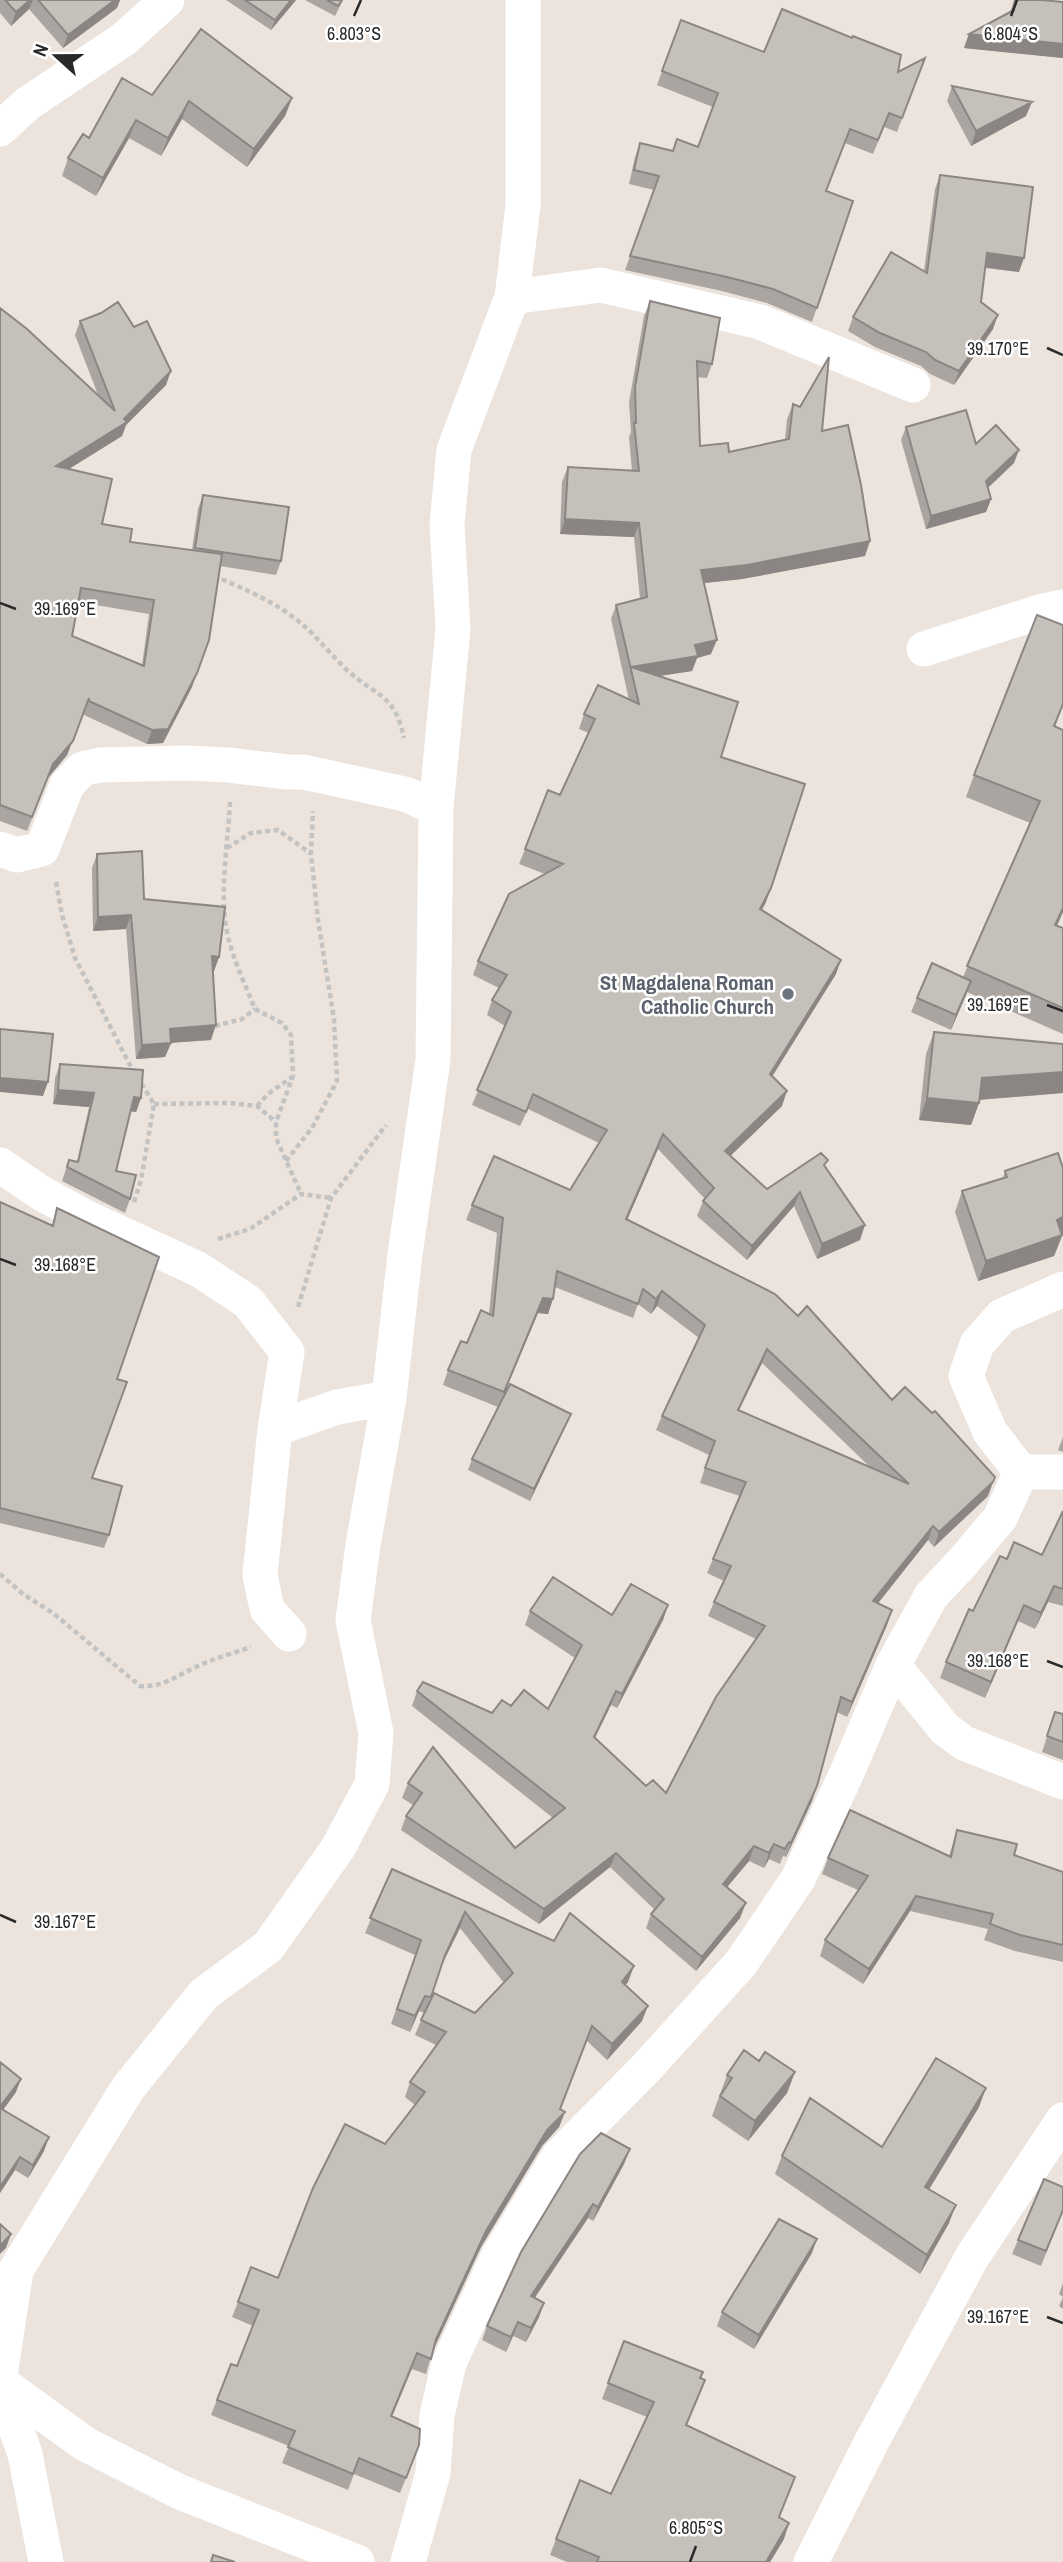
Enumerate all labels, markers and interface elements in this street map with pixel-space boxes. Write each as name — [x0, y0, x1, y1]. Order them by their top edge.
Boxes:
north arrow — [21, 21, 91, 91]
text: 6.803°S — [327, 21, 381, 46]
text: 6.804°S — [984, 21, 1038, 46]
text: N — [26, 40, 54, 60]
text: 39.170°E — [967, 336, 1029, 361]
text: 39.169°E — [34, 596, 96, 621]
place label: St Magdalena Roman Catholic Church — [600, 968, 774, 1021]
marker: St Magdalena Roman Catholic Church — [780, 986, 796, 1002]
text: 39.169°E — [967, 992, 1029, 1017]
text: 39.168°E — [34, 1252, 96, 1277]
text: 39.168°E — [967, 1648, 1029, 1673]
text: 39.167°E — [34, 1909, 96, 1934]
text: 39.167°E — [967, 2304, 1029, 2329]
text: 6.805°S — [669, 2515, 723, 2540]

